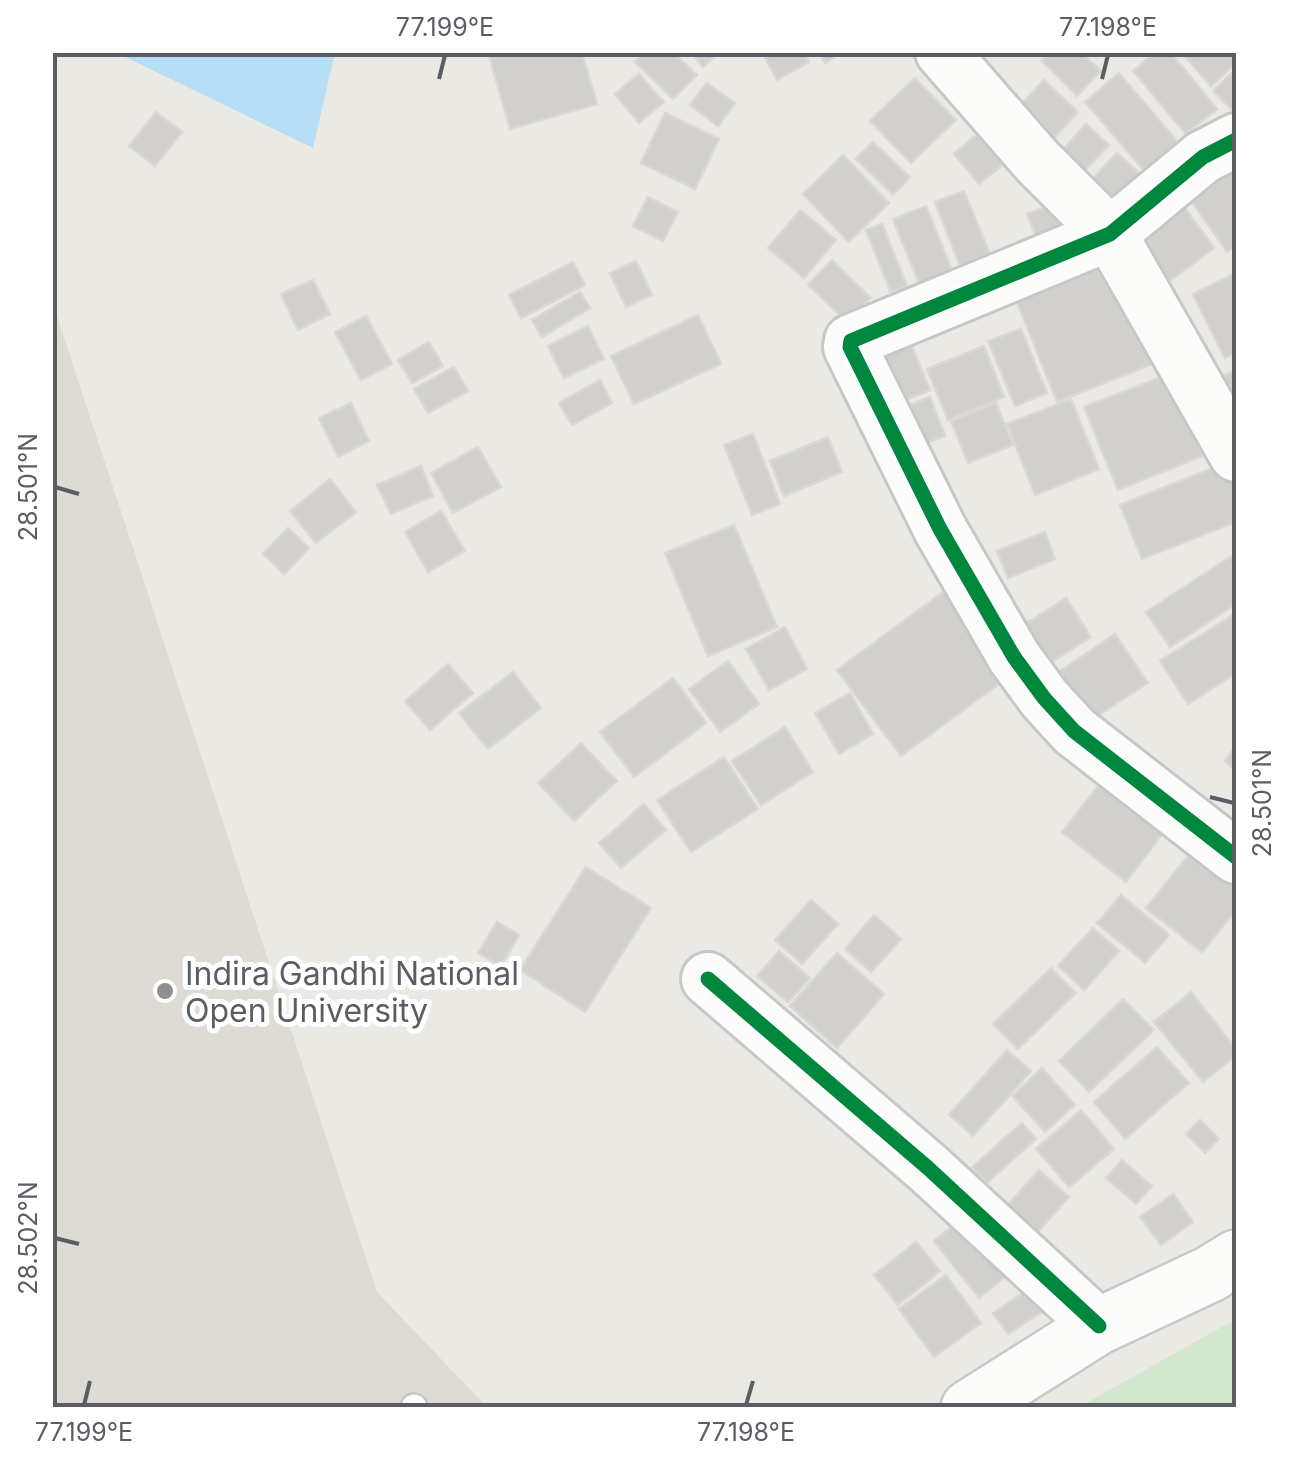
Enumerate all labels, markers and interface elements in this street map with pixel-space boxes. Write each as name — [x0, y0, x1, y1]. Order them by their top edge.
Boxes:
text: 77.199°E — [396, 12, 494, 42]
text: 77.198°E — [1059, 12, 1157, 42]
text: 28.501°N — [13, 433, 43, 541]
text: 28.501°N — [1247, 749, 1277, 857]
place label: Indira Gandhi National Open University — [185, 954, 519, 1030]
marker: Indira Gandhi National Open University — [154, 980, 176, 1002]
text: 28.502°N — [13, 1181, 43, 1295]
text: 77.199°E — [35, 1417, 133, 1447]
text: 77.198°E — [697, 1417, 795, 1447]

